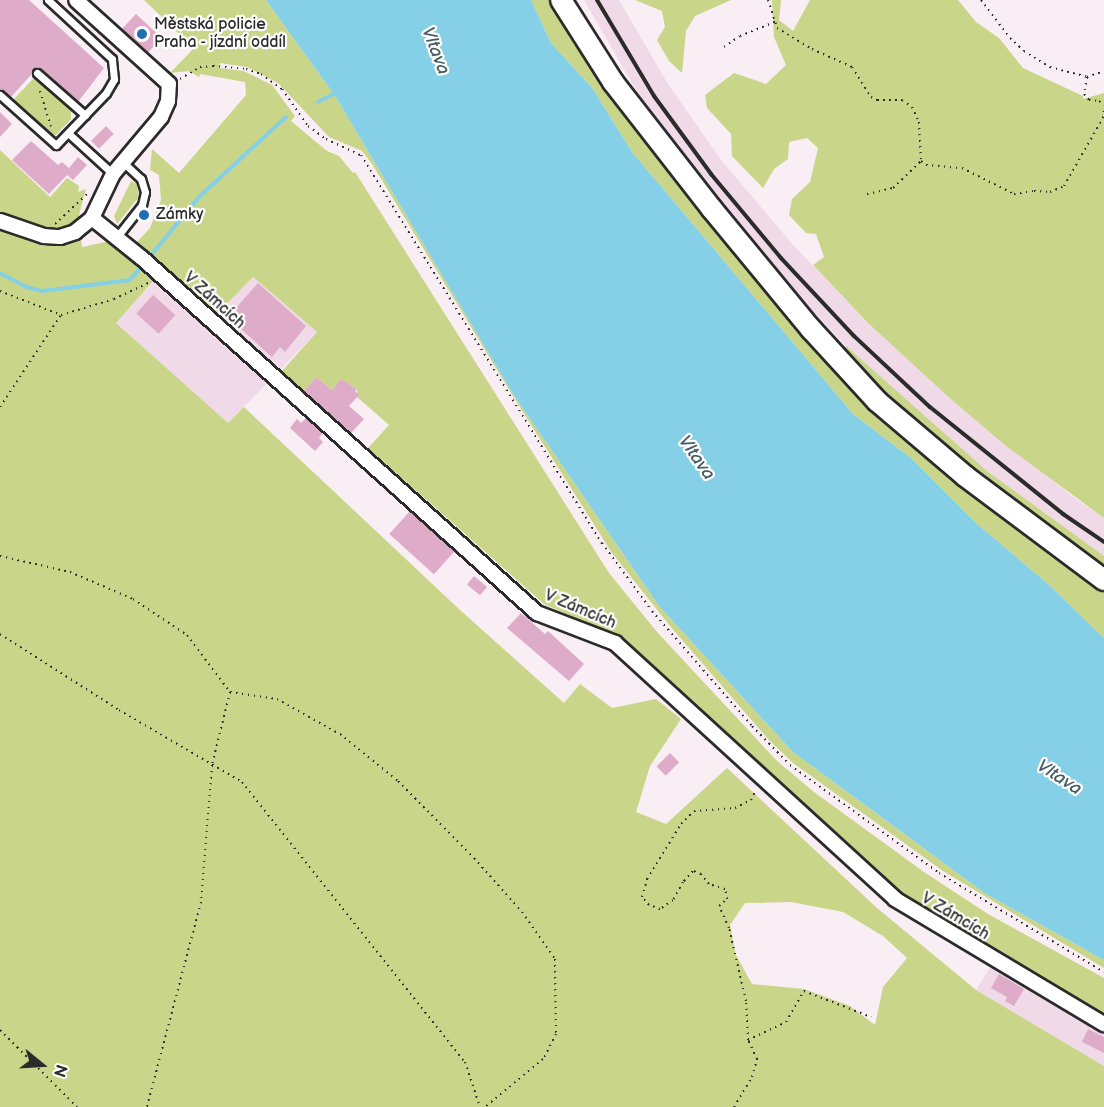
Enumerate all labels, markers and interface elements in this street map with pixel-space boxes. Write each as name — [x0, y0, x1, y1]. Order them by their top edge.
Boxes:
place label: Městská policie Praha - jízdní oddíl — [154, 15, 287, 53]
water label: Vltava — [416, 24, 454, 78]
marker: Městská policie Praha - jízdní oddíl — [135, 27, 149, 41]
place label: Zámky — [156, 205, 203, 225]
marker: Zámky — [137, 208, 151, 222]
street label: V Zámcích — [179, 268, 249, 334]
water label: Vltava — [673, 432, 719, 484]
street label: V Zámcích — [541, 586, 619, 634]
water label: Vltava — [1032, 756, 1086, 800]
street label: V Zámcích — [917, 889, 993, 945]
north arrow — [12, 1035, 72, 1095]
text: N — [49, 1062, 70, 1079]

